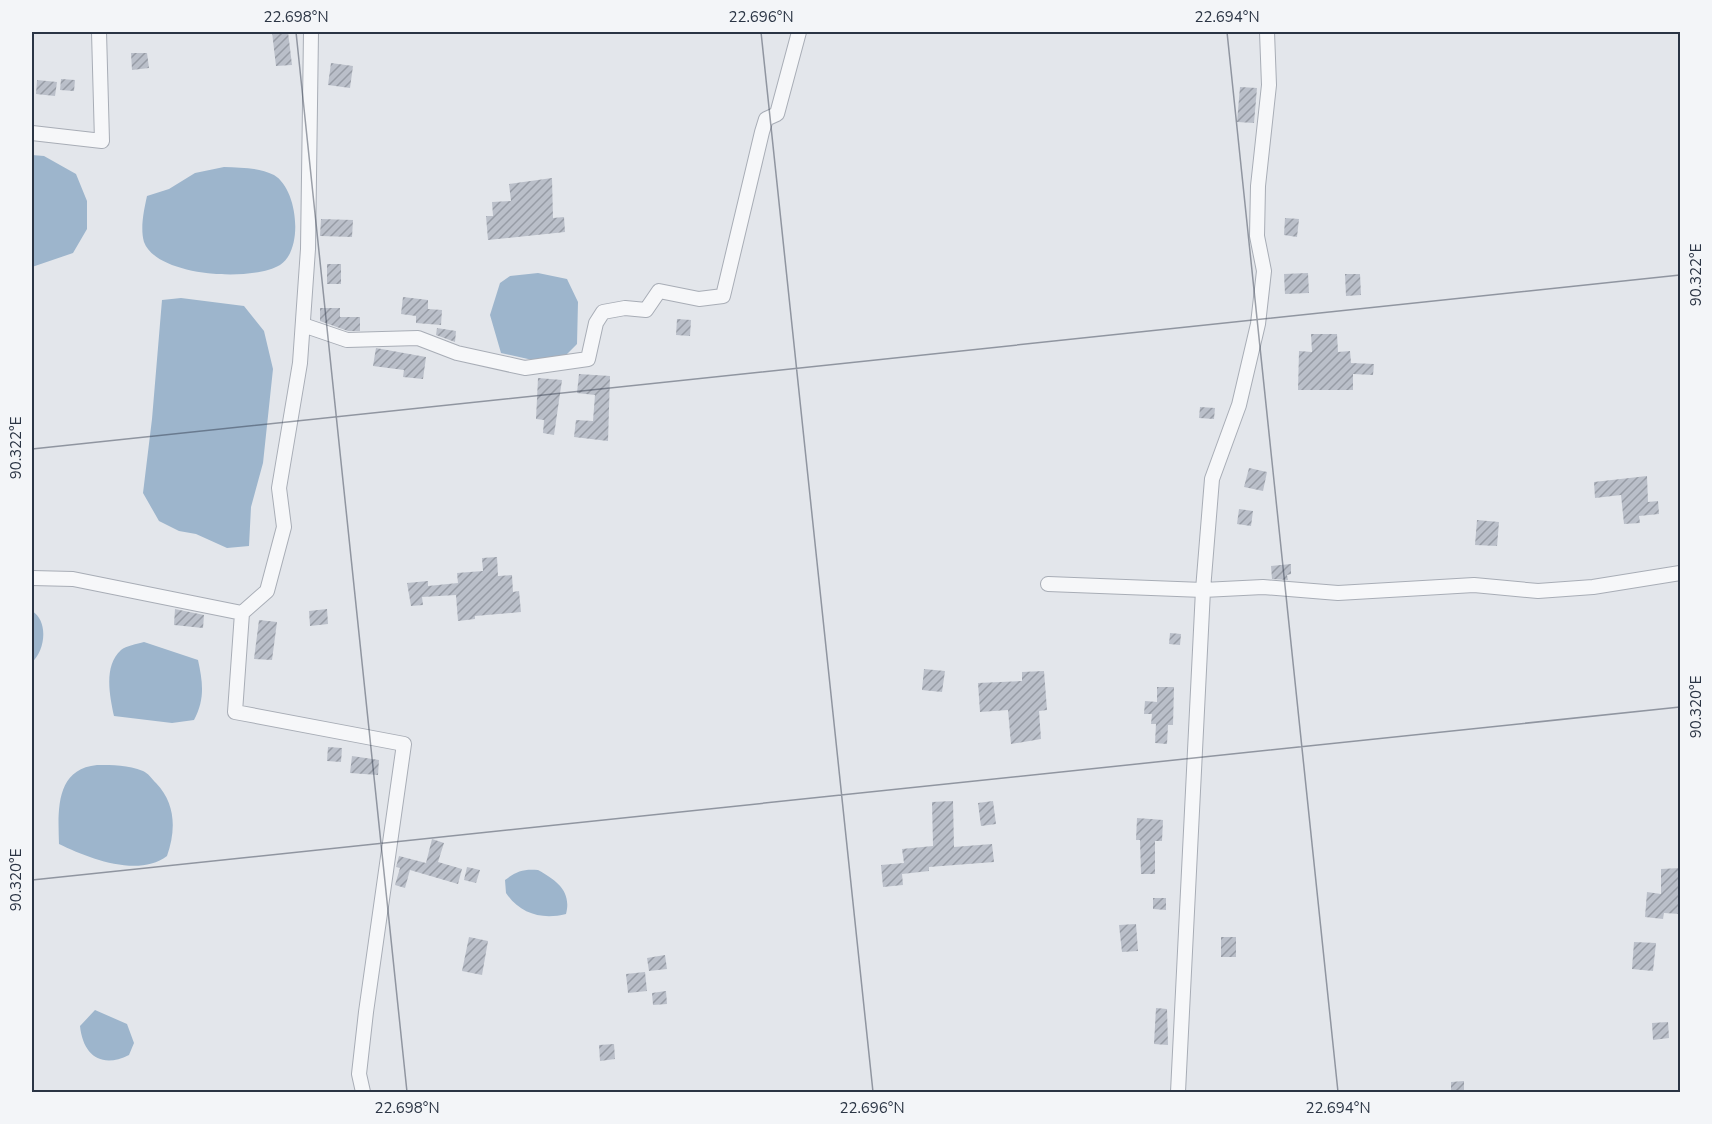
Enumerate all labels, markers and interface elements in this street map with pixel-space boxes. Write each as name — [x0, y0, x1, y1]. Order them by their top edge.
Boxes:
text: 22.698°N — [263, 7, 329, 27]
text: 22.696°N — [728, 7, 794, 27]
text: 22.694°N — [1194, 7, 1260, 27]
text: 90.322°E — [1686, 244, 1706, 306]
text: 90.322°E — [6, 417, 26, 479]
text: 90.320°E — [1686, 676, 1706, 738]
text: 90.320°E — [6, 849, 26, 911]
text: 22.698°N — [374, 1098, 440, 1118]
text: 22.696°N — [839, 1098, 905, 1118]
text: 22.694°N — [1305, 1098, 1371, 1118]

